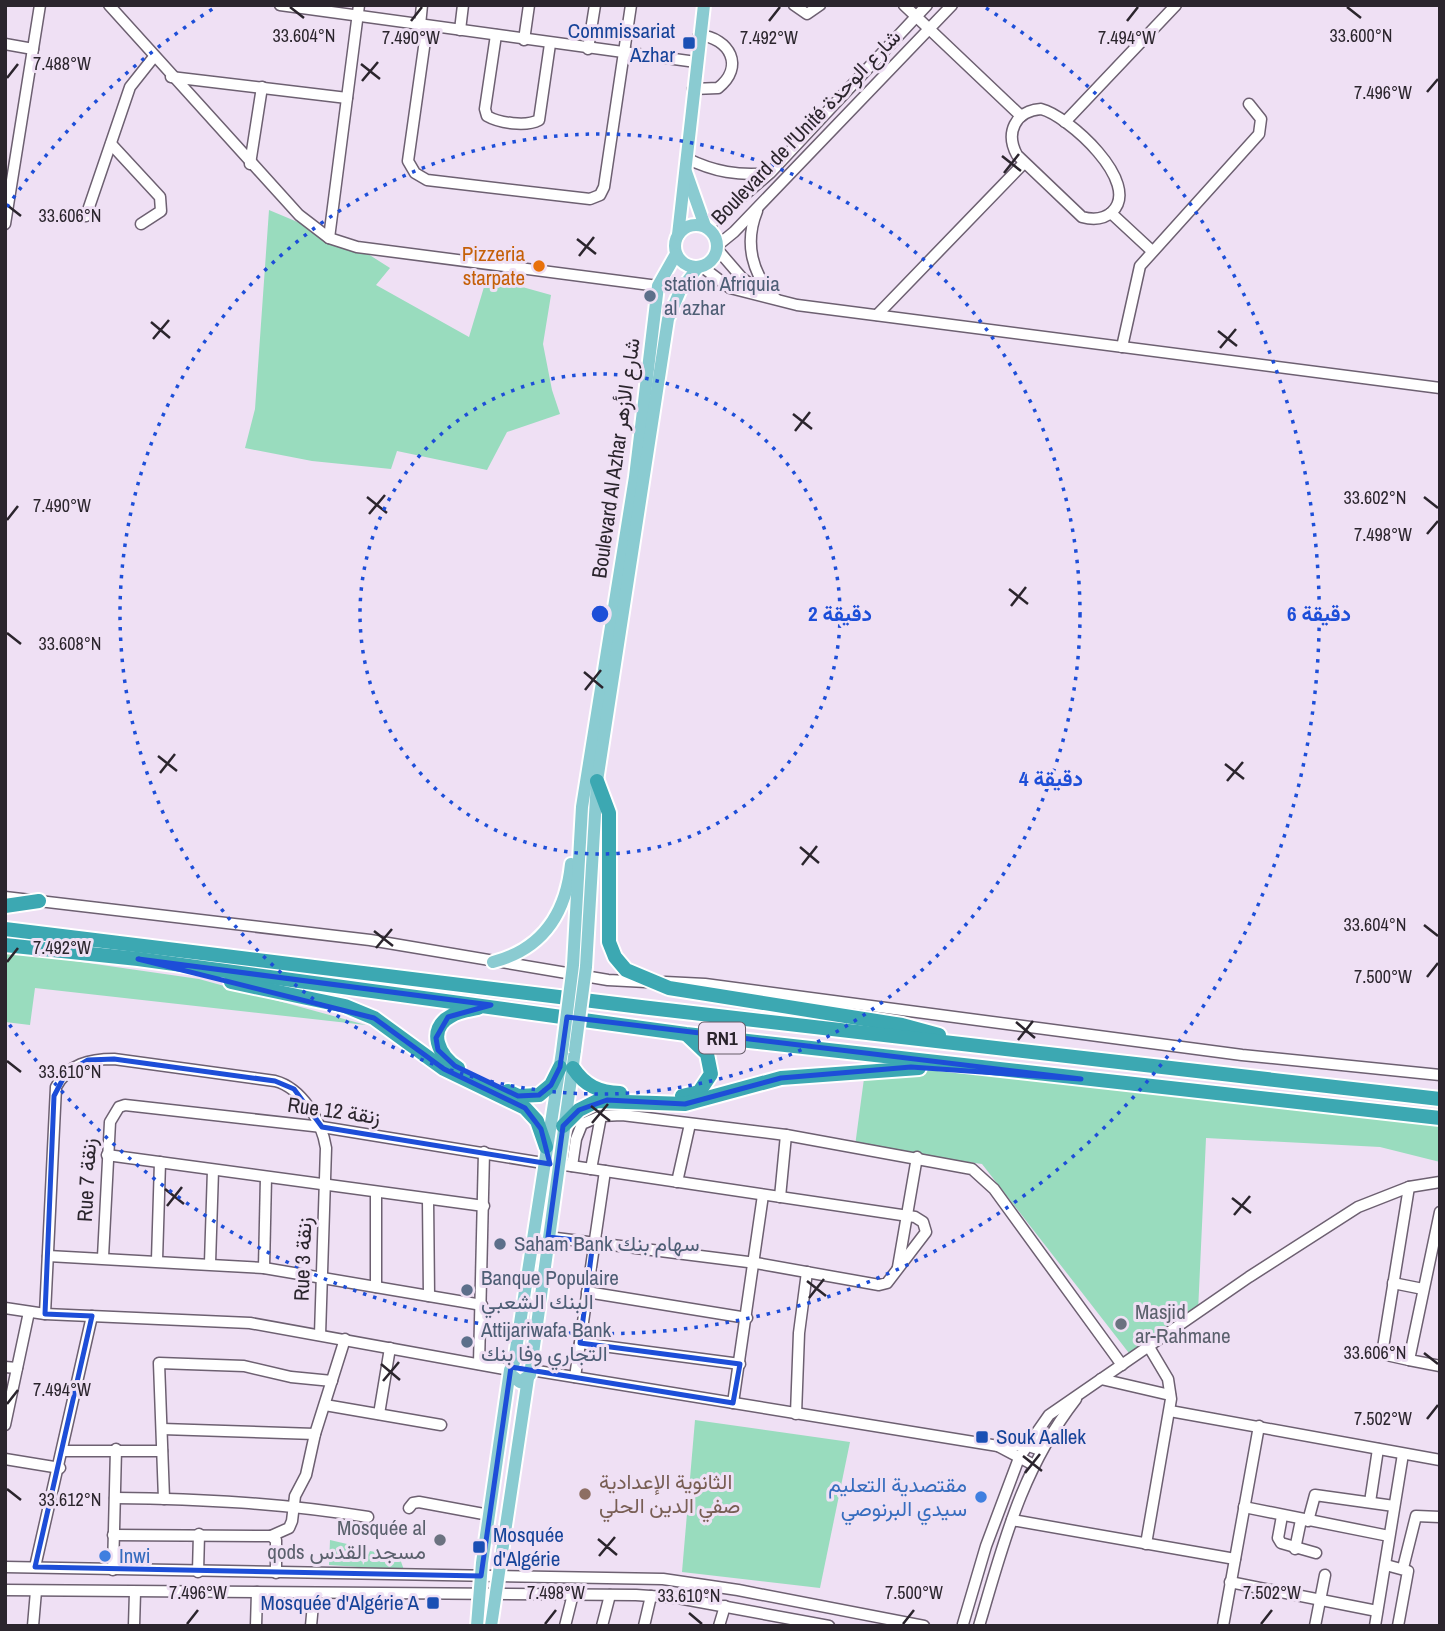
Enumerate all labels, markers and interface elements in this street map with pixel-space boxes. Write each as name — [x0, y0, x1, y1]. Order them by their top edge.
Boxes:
place label: Commissariat Azhar — [568, 16, 675, 69]
street label: Boulevard de l'Unité شارع الوحدة — [704, 22, 907, 231]
text: 33.604°N — [273, 23, 336, 48]
text: 33.600°N — [1330, 23, 1393, 48]
text: 7.490°W — [382, 25, 440, 50]
text: 7.492°W — [740, 25, 798, 50]
text: 7.494°W — [1098, 25, 1156, 50]
marker: Commissariat Azhar — [681, 35, 697, 51]
text: 7.488°W — [33, 51, 91, 76]
text: 7.496°W — [1354, 80, 1412, 105]
text: 33.606°N — [39, 203, 102, 228]
place label: Pizzeria starpate — [462, 239, 525, 292]
marker: Pizzeria starpate — [531, 258, 547, 274]
place label: station Afriquia al azhar — [664, 269, 780, 322]
marker: station Afriquia al azhar — [642, 288, 658, 304]
street label: Boulevard Al Azhar شارع الأزهر — [584, 336, 647, 580]
text: 33.602°N — [1344, 485, 1407, 510]
text: 7.490°W — [33, 493, 91, 518]
text: 7.498°W — [1354, 522, 1412, 547]
text: 2 دقيقة — [808, 599, 872, 628]
text: 6 دقيقة — [1287, 599, 1351, 628]
centre of rings — [588, 602, 612, 626]
text: 33.608°N — [39, 631, 102, 656]
text: 4 دقيقة — [1019, 764, 1083, 793]
text: 33.604°N — [1344, 912, 1407, 937]
text: 7.492°W — [33, 935, 91, 960]
text: 7.500°W — [1354, 964, 1412, 989]
road number: RN1 — [699, 1022, 745, 1054]
text: 33.610°N — [39, 1059, 102, 1084]
street label: Rue 12 زنقة — [286, 1090, 382, 1131]
street label: Rue 7 زنقة — [70, 1137, 103, 1223]
street label: Rue 3 زنقة — [287, 1217, 318, 1301]
place label: Saham Bank سهام بنك — [514, 1229, 700, 1258]
marker: Saham Bank سهام بنك — [492, 1236, 508, 1252]
place label: Banque Populaire البنك الشعبي — [481, 1263, 619, 1319]
marker: Banque Populaire البنك الشعبي — [459, 1282, 475, 1298]
place label: Masjid ar-Rahmane — [1135, 1297, 1231, 1350]
place label: Attijariwafa Bank التجاري وفا بنك — [480, 1315, 612, 1371]
marker: Masjid ar-Rahmane — [1113, 1316, 1129, 1332]
marker: Attijariwafa Bank التجاري وفا بنك — [459, 1334, 475, 1350]
text: 33.606°N — [1344, 1340, 1407, 1365]
text: 7.494°W — [33, 1377, 91, 1402]
text: 7.502°W — [1354, 1406, 1412, 1431]
place label: Souk Aallek — [996, 1422, 1086, 1451]
marker: Souk Aallek — [974, 1429, 990, 1445]
place label: الثانوية الإعدادية صفي الدين الحلي — [599, 1467, 740, 1523]
place label: مقتصدية التعليم سيدي البرنوصي — [828, 1470, 967, 1526]
marker: الثانوية الإعدادية صفي الدين الحلي — [577, 1486, 593, 1502]
text: 33.612°N — [39, 1487, 102, 1512]
marker: مقتصدية التعليم سيدي البرنوصي — [973, 1489, 989, 1505]
place label: Mosquée al qods مسجد القدس — [267, 1513, 426, 1566]
place label: Mosquée d'Algérie — [493, 1520, 564, 1573]
marker: Mosquée al qods مسجد القدس — [432, 1532, 448, 1548]
marker: Mosquée d'Algérie — [471, 1539, 487, 1555]
place label: Inwi — [119, 1541, 151, 1570]
marker: Inwi — [97, 1548, 113, 1564]
text: 7.496°W — [169, 1580, 227, 1605]
text: 7.498°W — [527, 1580, 585, 1605]
text: 7.500°W — [885, 1580, 943, 1605]
text: 7.502°W — [1243, 1580, 1301, 1605]
text: 33.610°N — [658, 1583, 721, 1608]
place label: Mosquée d'Algérie A — [261, 1588, 420, 1617]
marker: Mosquée d'Algérie A — [425, 1595, 441, 1611]

